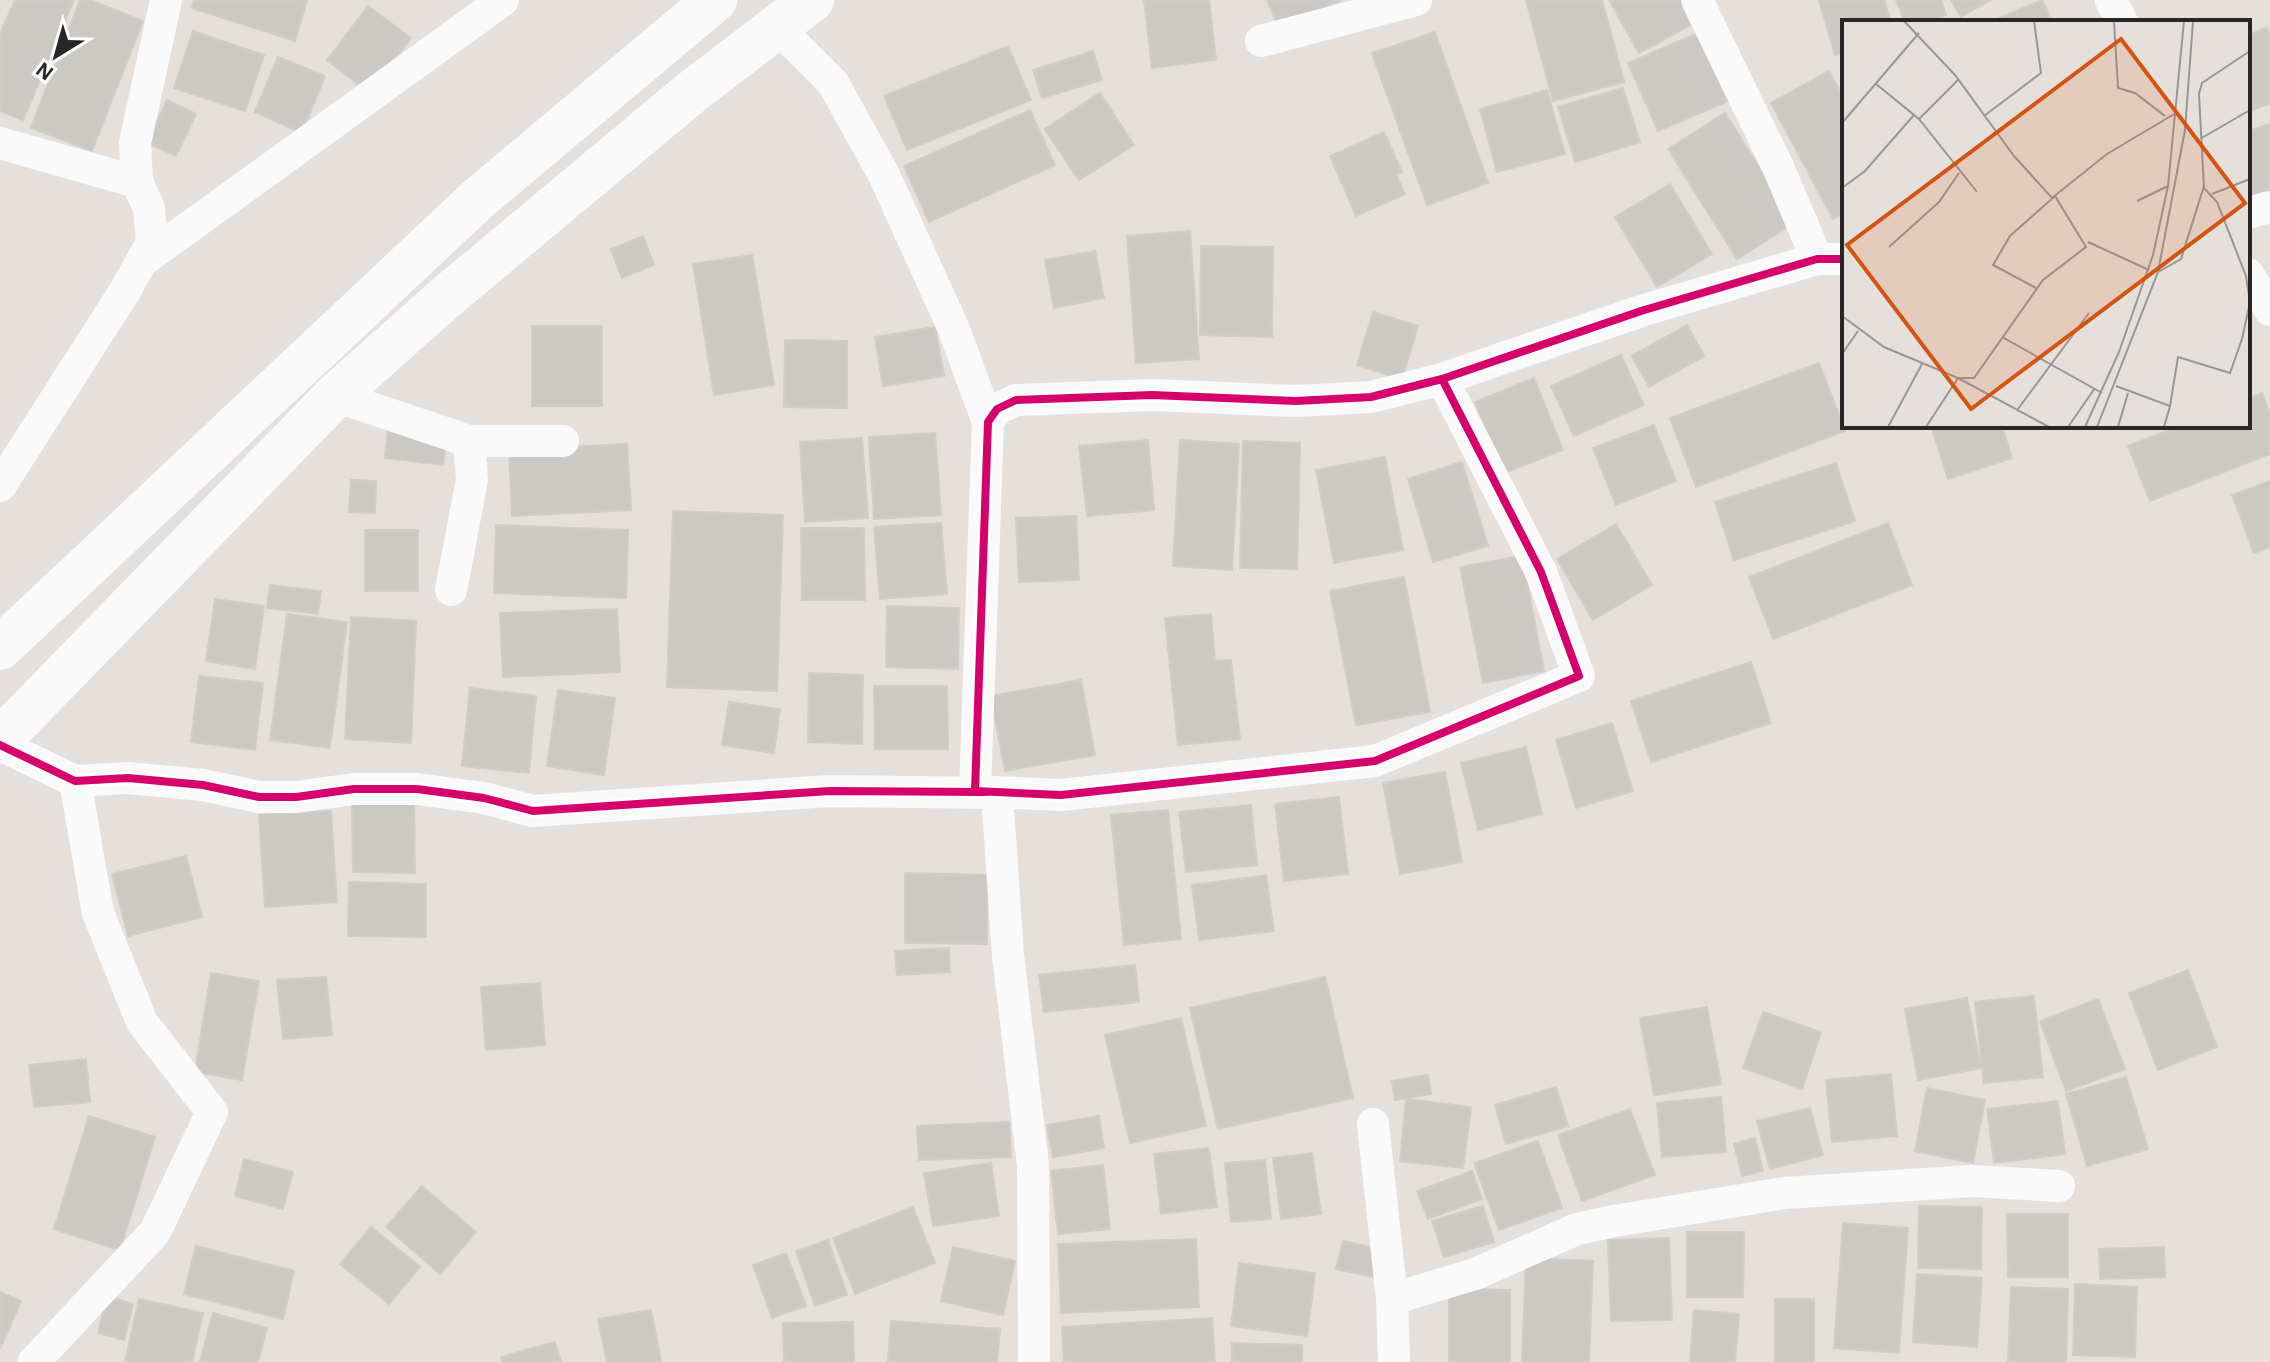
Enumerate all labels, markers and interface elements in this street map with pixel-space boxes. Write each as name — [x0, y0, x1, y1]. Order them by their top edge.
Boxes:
north arrow — [16, 16, 96, 96]
inset map — [1842, 20, 2250, 428]
text: N — [32, 58, 57, 85]

